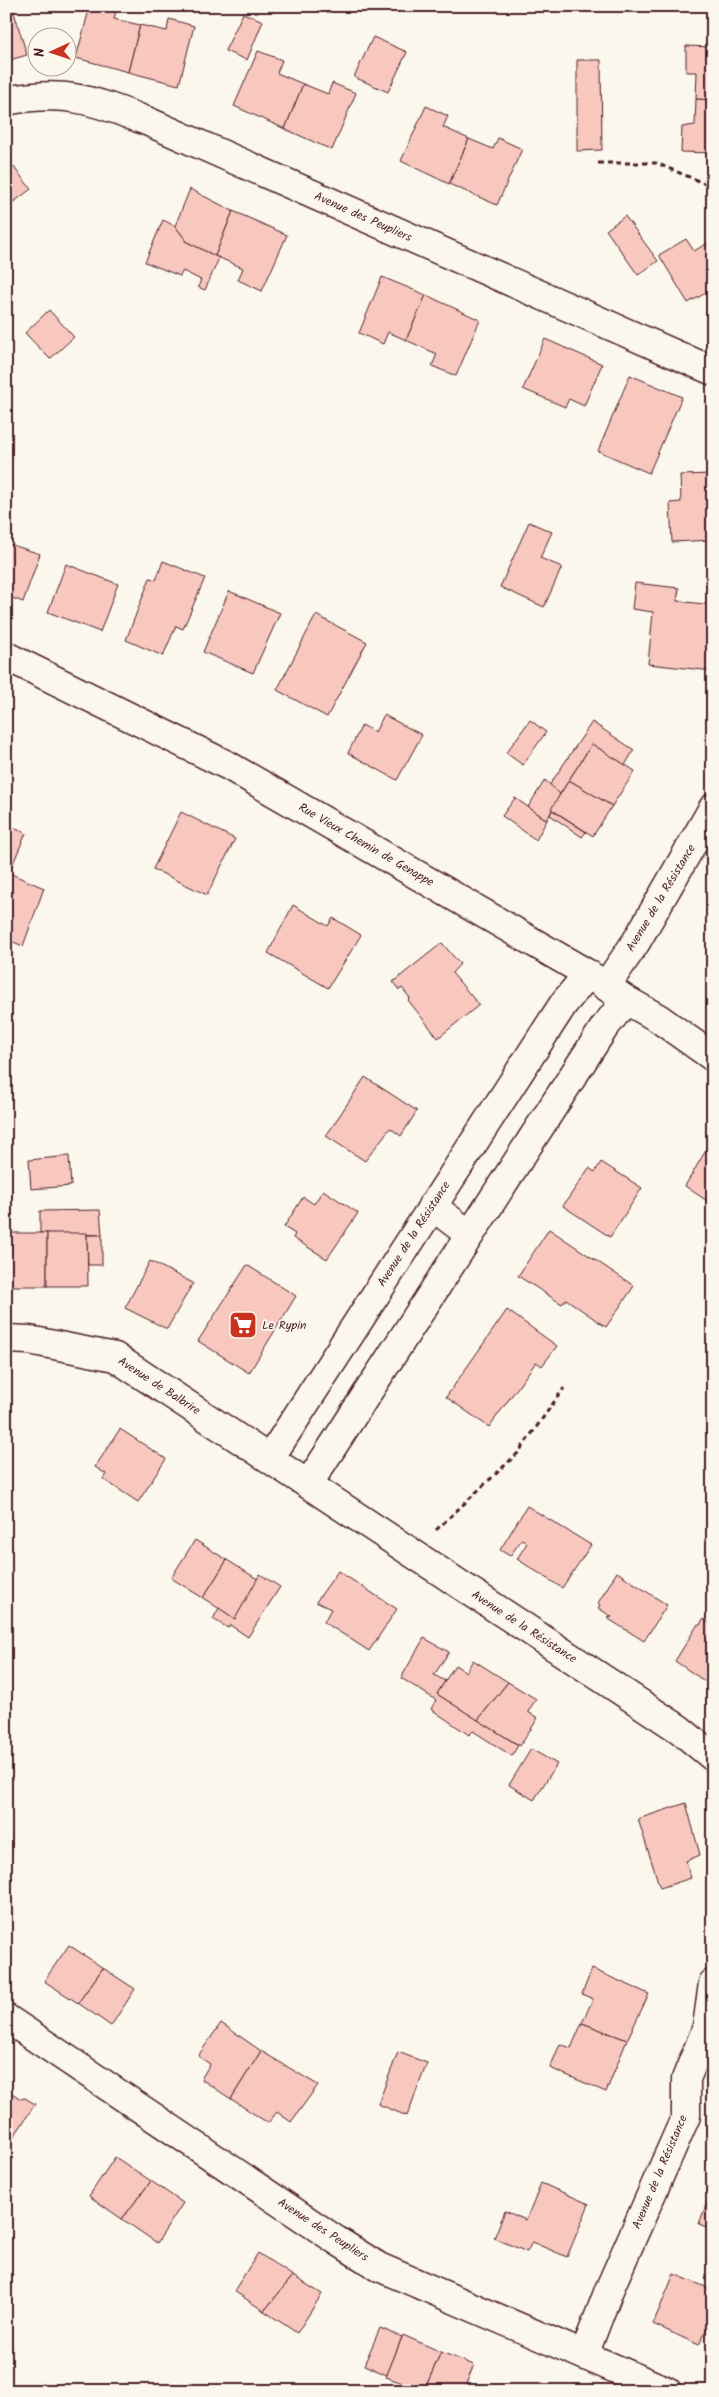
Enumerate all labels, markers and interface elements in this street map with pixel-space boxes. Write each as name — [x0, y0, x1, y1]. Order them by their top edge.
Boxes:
north arrow — [28, 28, 78, 78]
text: N — [29, 47, 51, 58]
street label: Avenue des Peupliers — [311, 187, 415, 247]
street label: Rue Vieux Chemin de Genappe — [295, 798, 438, 892]
street label: Avenue de la Résistance — [621, 840, 701, 955]
street label: Avenue de la Résistance — [373, 1177, 456, 1291]
supermarket icon: Le Rypin — [228, 1310, 258, 1340]
place label: Le Rypin — [262, 1316, 306, 1335]
street label: Avenue de Balbrire — [114, 1352, 205, 1420]
street label: Avenue de la Résistance — [467, 1586, 581, 1669]
street label: Avenue de la Résistance — [627, 2111, 693, 2232]
street label: Avenue des Peupliers — [274, 2193, 372, 2267]

